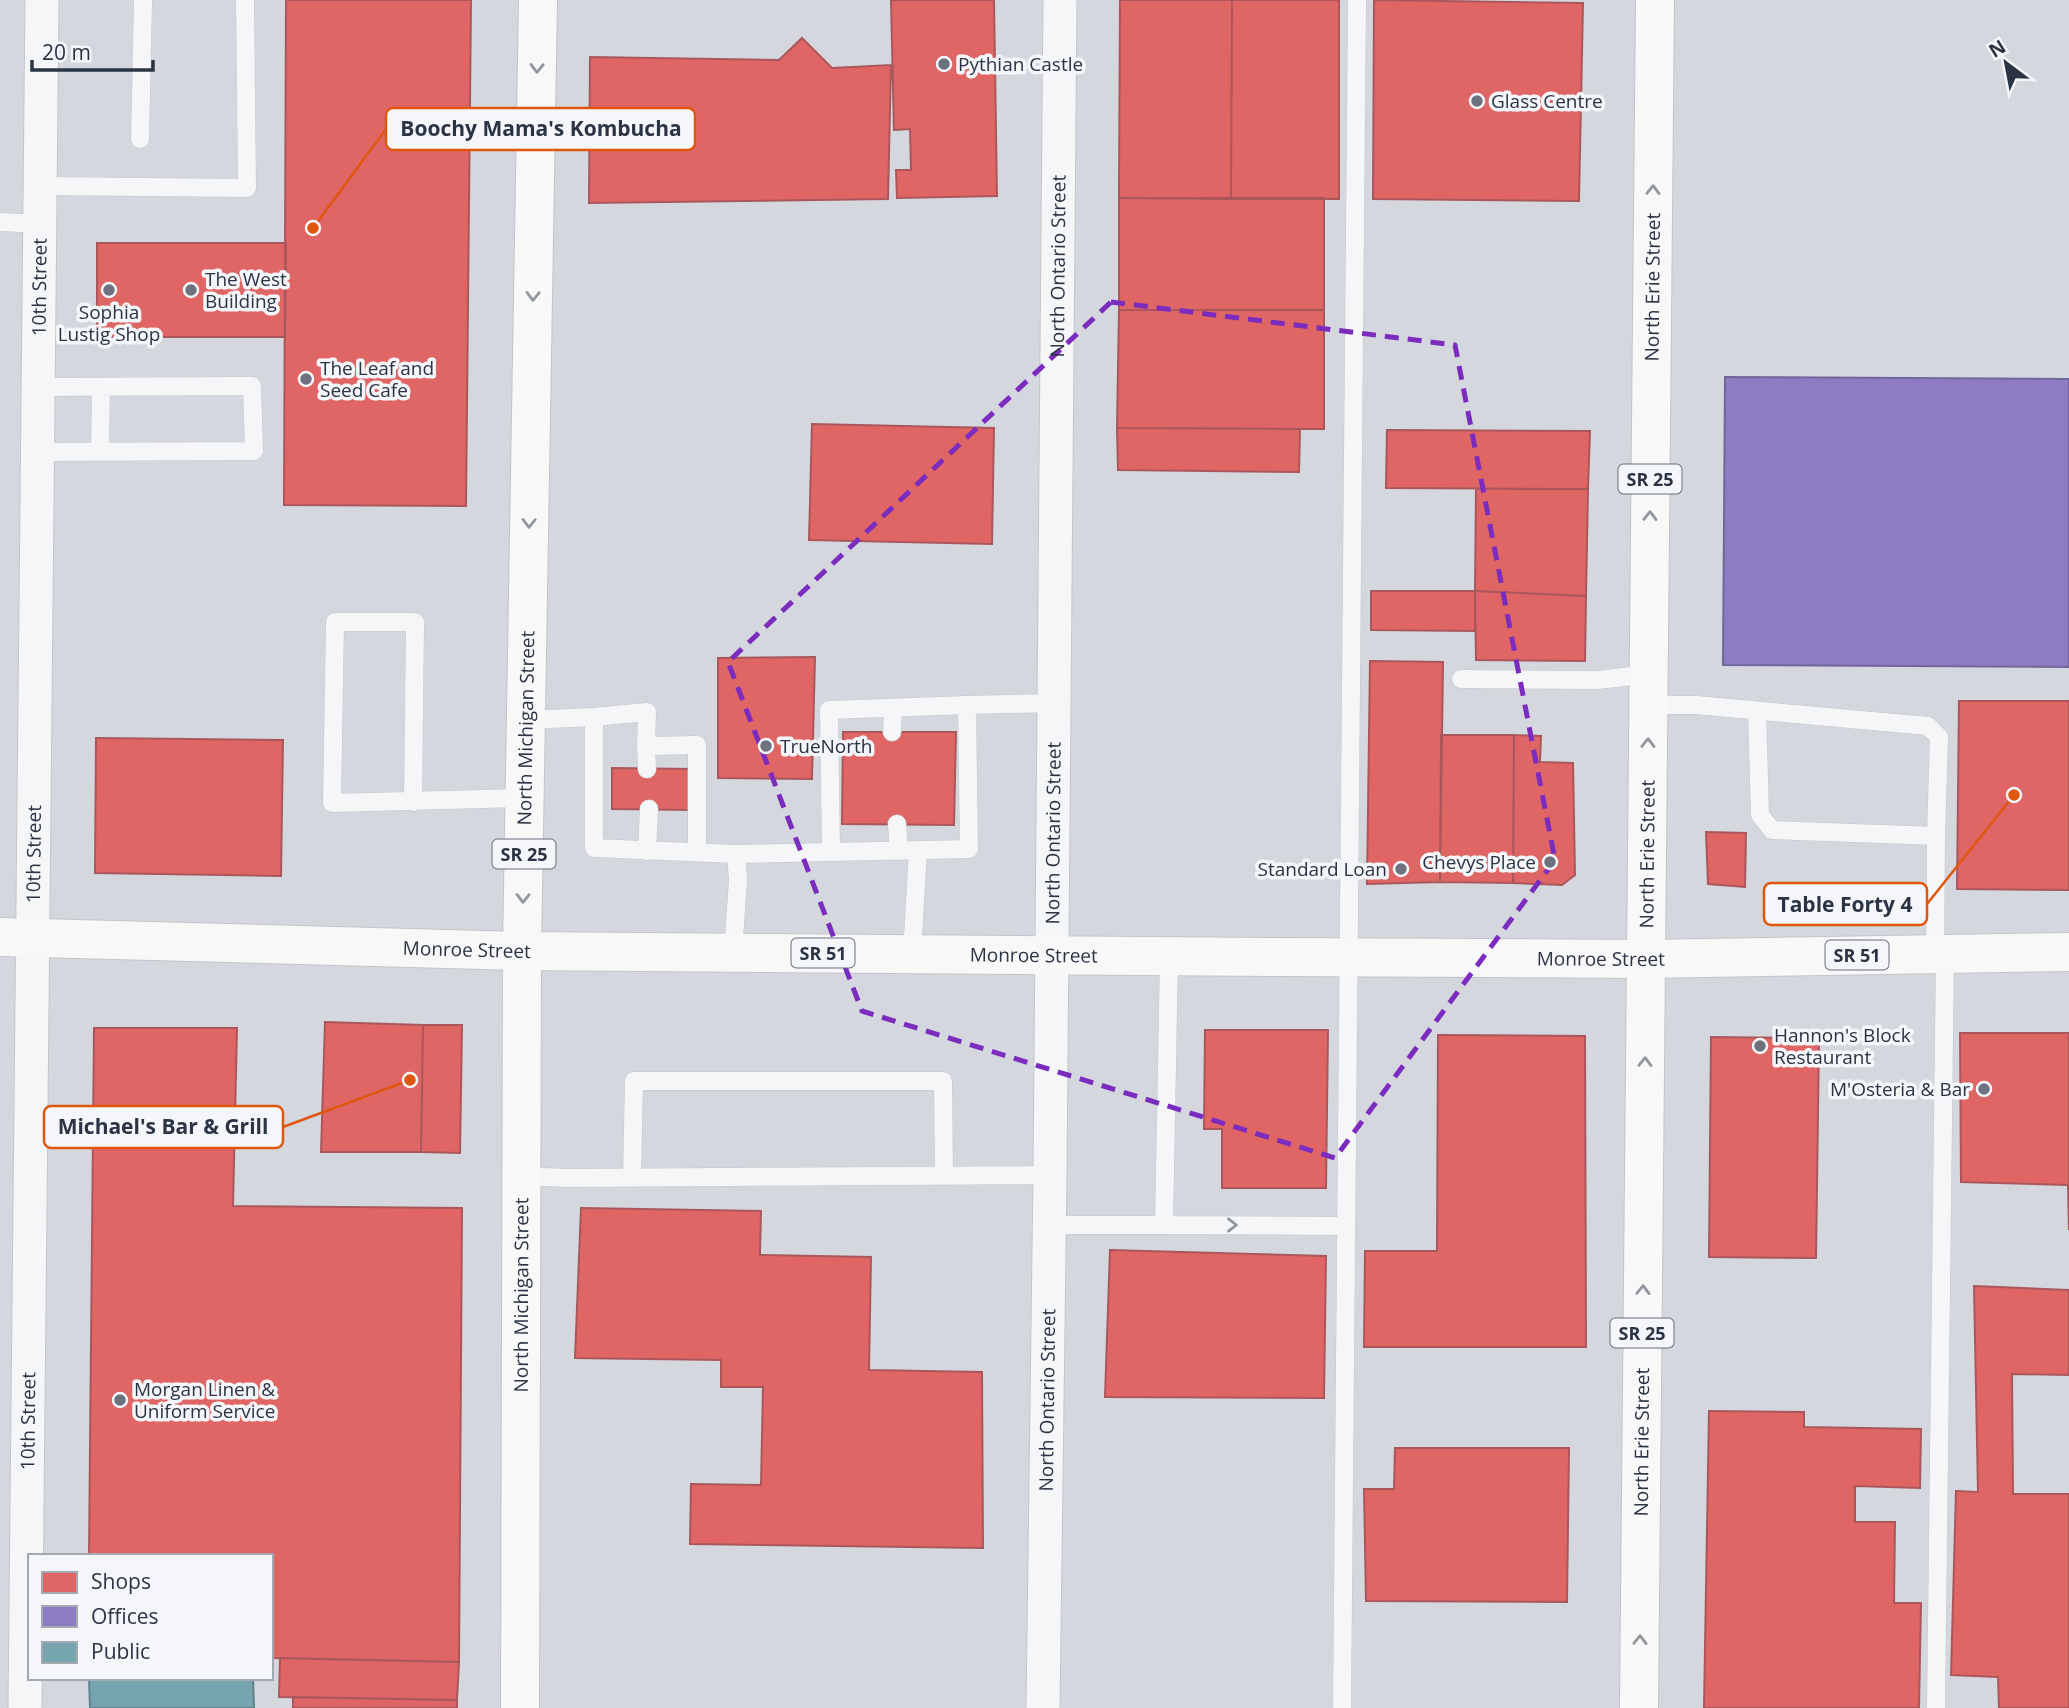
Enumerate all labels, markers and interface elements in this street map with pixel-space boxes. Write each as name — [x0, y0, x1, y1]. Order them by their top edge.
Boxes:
scale bar — [32, 28, 152, 72]
north arrow — [1971, 28, 2041, 98]
text: N — [1984, 33, 2010, 64]
text: 20 m — [42, 38, 91, 66]
place label: Pythian Castle — [958, 51, 1083, 77]
marker: Pythian Castle — [936, 56, 952, 72]
one-way arrow — [529, 63, 545, 74]
place label: Glass Centre — [1491, 88, 1603, 114]
marker: Glass Centre — [1469, 93, 1485, 109]
callout: Boochy Mama's Kombucha — [386, 108, 695, 150]
text: Boochy Mama's Kombucha — [400, 114, 682, 142]
street label: North Ontario Street — [1044, 174, 1072, 358]
one-way arrow — [1645, 185, 1661, 195]
street label: North Erie Street — [1639, 212, 1666, 362]
street label: 10th Street — [26, 238, 53, 336]
place label: The West Building — [205, 266, 287, 314]
marker: Sophia Lustig Shop — [101, 282, 117, 298]
marker: The West Building — [183, 282, 199, 298]
one-way arrow — [525, 291, 541, 301]
place label: Sophia Lustig Shop — [58, 299, 160, 347]
place label: The Leaf and Seed Cafe — [320, 355, 434, 403]
marker: The Leaf and Seed Cafe — [298, 371, 314, 387]
road number: SR 25 — [1618, 464, 1682, 494]
one-way arrow — [1642, 510, 1658, 521]
one-way arrow — [521, 518, 537, 529]
street label: North Michigan Street — [511, 630, 540, 826]
place label: TrueNorth — [780, 733, 872, 759]
marker: TrueNorth — [758, 738, 774, 754]
one-way arrow — [1640, 738, 1656, 748]
street label: North Ontario Street — [1039, 741, 1067, 925]
street label: North Erie Street — [1633, 779, 1661, 929]
street label: 10th Street — [20, 805, 47, 903]
road number: SR 25 — [492, 840, 556, 868]
place label: Chevys Place — [1422, 849, 1536, 875]
marker: Chevys Place — [1542, 854, 1558, 870]
place label: Standard Loan — [1258, 856, 1387, 882]
marker: Standard Loan — [1393, 861, 1409, 877]
callout: Table Forty 4 — [1764, 883, 1927, 925]
text: Table Forty 4 — [1778, 890, 1913, 918]
one-way arrow — [515, 893, 531, 903]
street label: Monroe Street — [402, 935, 531, 964]
road number: SR 51 — [792, 938, 854, 968]
road number: SR 51 — [1826, 940, 1888, 970]
street label: Monroe Street — [970, 942, 1098, 969]
street label: Monroe Street — [1537, 945, 1665, 972]
place label: Hannon's Block Restaurant — [1774, 1022, 1911, 1070]
marker: Hannon's Block Restaurant — [1752, 1038, 1768, 1054]
one-way arrow — [1637, 1057, 1653, 1067]
place label: M'Osteria & Bar — [1830, 1076, 1970, 1102]
marker: M'Osteria & Bar — [1976, 1081, 1992, 1097]
callout: Michael's Bar & Grill — [44, 1106, 283, 1148]
text: Michael's Bar & Grill — [58, 1112, 268, 1140]
street label: North Michigan Street — [508, 1197, 534, 1392]
one-way arrow — [1227, 1218, 1238, 1233]
one-way arrow — [1635, 1284, 1651, 1295]
street label: North Ontario Street — [1033, 1308, 1061, 1492]
road number: SR 25 — [1610, 1318, 1674, 1348]
street label: North Erie Street — [1628, 1367, 1655, 1516]
street label: 10th Street — [14, 1372, 41, 1470]
place label: Morgan Linen & Uniform Service — [134, 1376, 275, 1424]
marker: Morgan Linen & Uniform Service — [112, 1392, 128, 1408]
legend — [28, 1554, 273, 1680]
text: Shops — [91, 1567, 151, 1595]
text: Offices — [91, 1602, 159, 1630]
one-way arrow — [1632, 1634, 1647, 1645]
text: Public — [91, 1637, 150, 1665]

